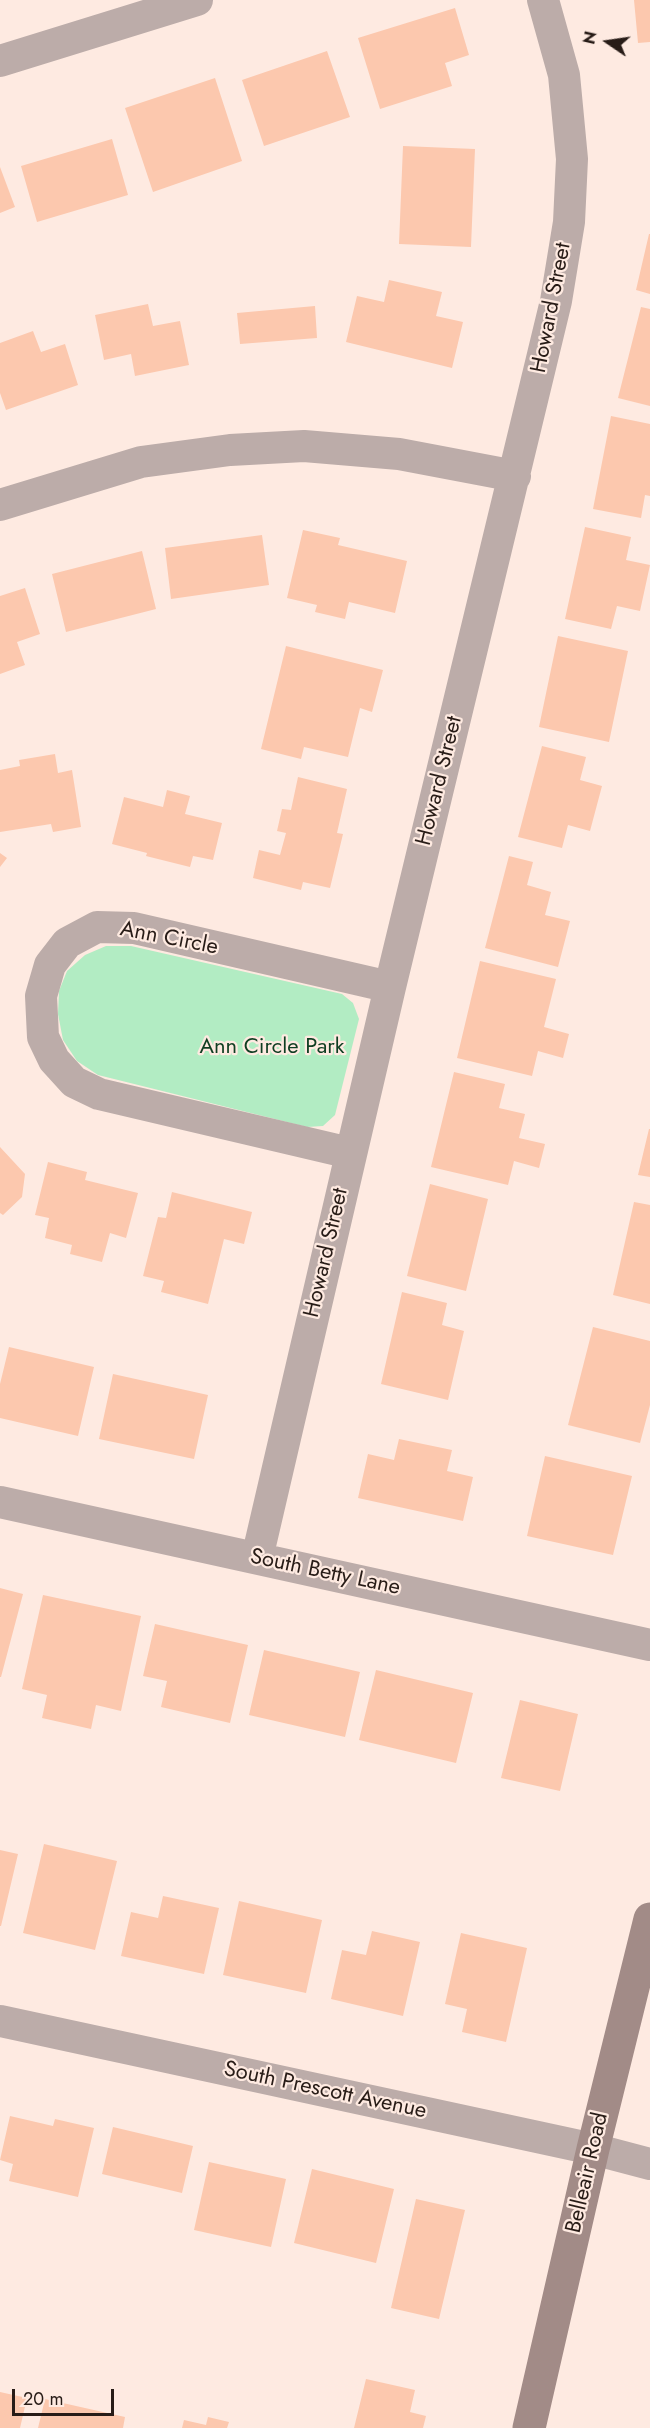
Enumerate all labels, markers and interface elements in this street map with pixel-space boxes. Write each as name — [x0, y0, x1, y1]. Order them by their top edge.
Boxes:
north arrow — [578, 12, 638, 72]
text: N — [577, 29, 603, 47]
street label: Howard Street — [526, 241, 578, 375]
street label: Howard Street — [411, 714, 469, 848]
street label: Ann Circle — [118, 917, 220, 961]
park label: Ann Circle Park — [200, 1035, 344, 1061]
street label: Howard Street — [299, 1186, 355, 1320]
street label: South Betty Lane — [247, 1544, 403, 1602]
street label: South Prescott Avenue — [221, 2057, 429, 2125]
street label: Belleair Road — [561, 2110, 615, 2236]
scale bar — [15, 2377, 117, 2415]
text: 20 m — [23, 2386, 63, 2412]

